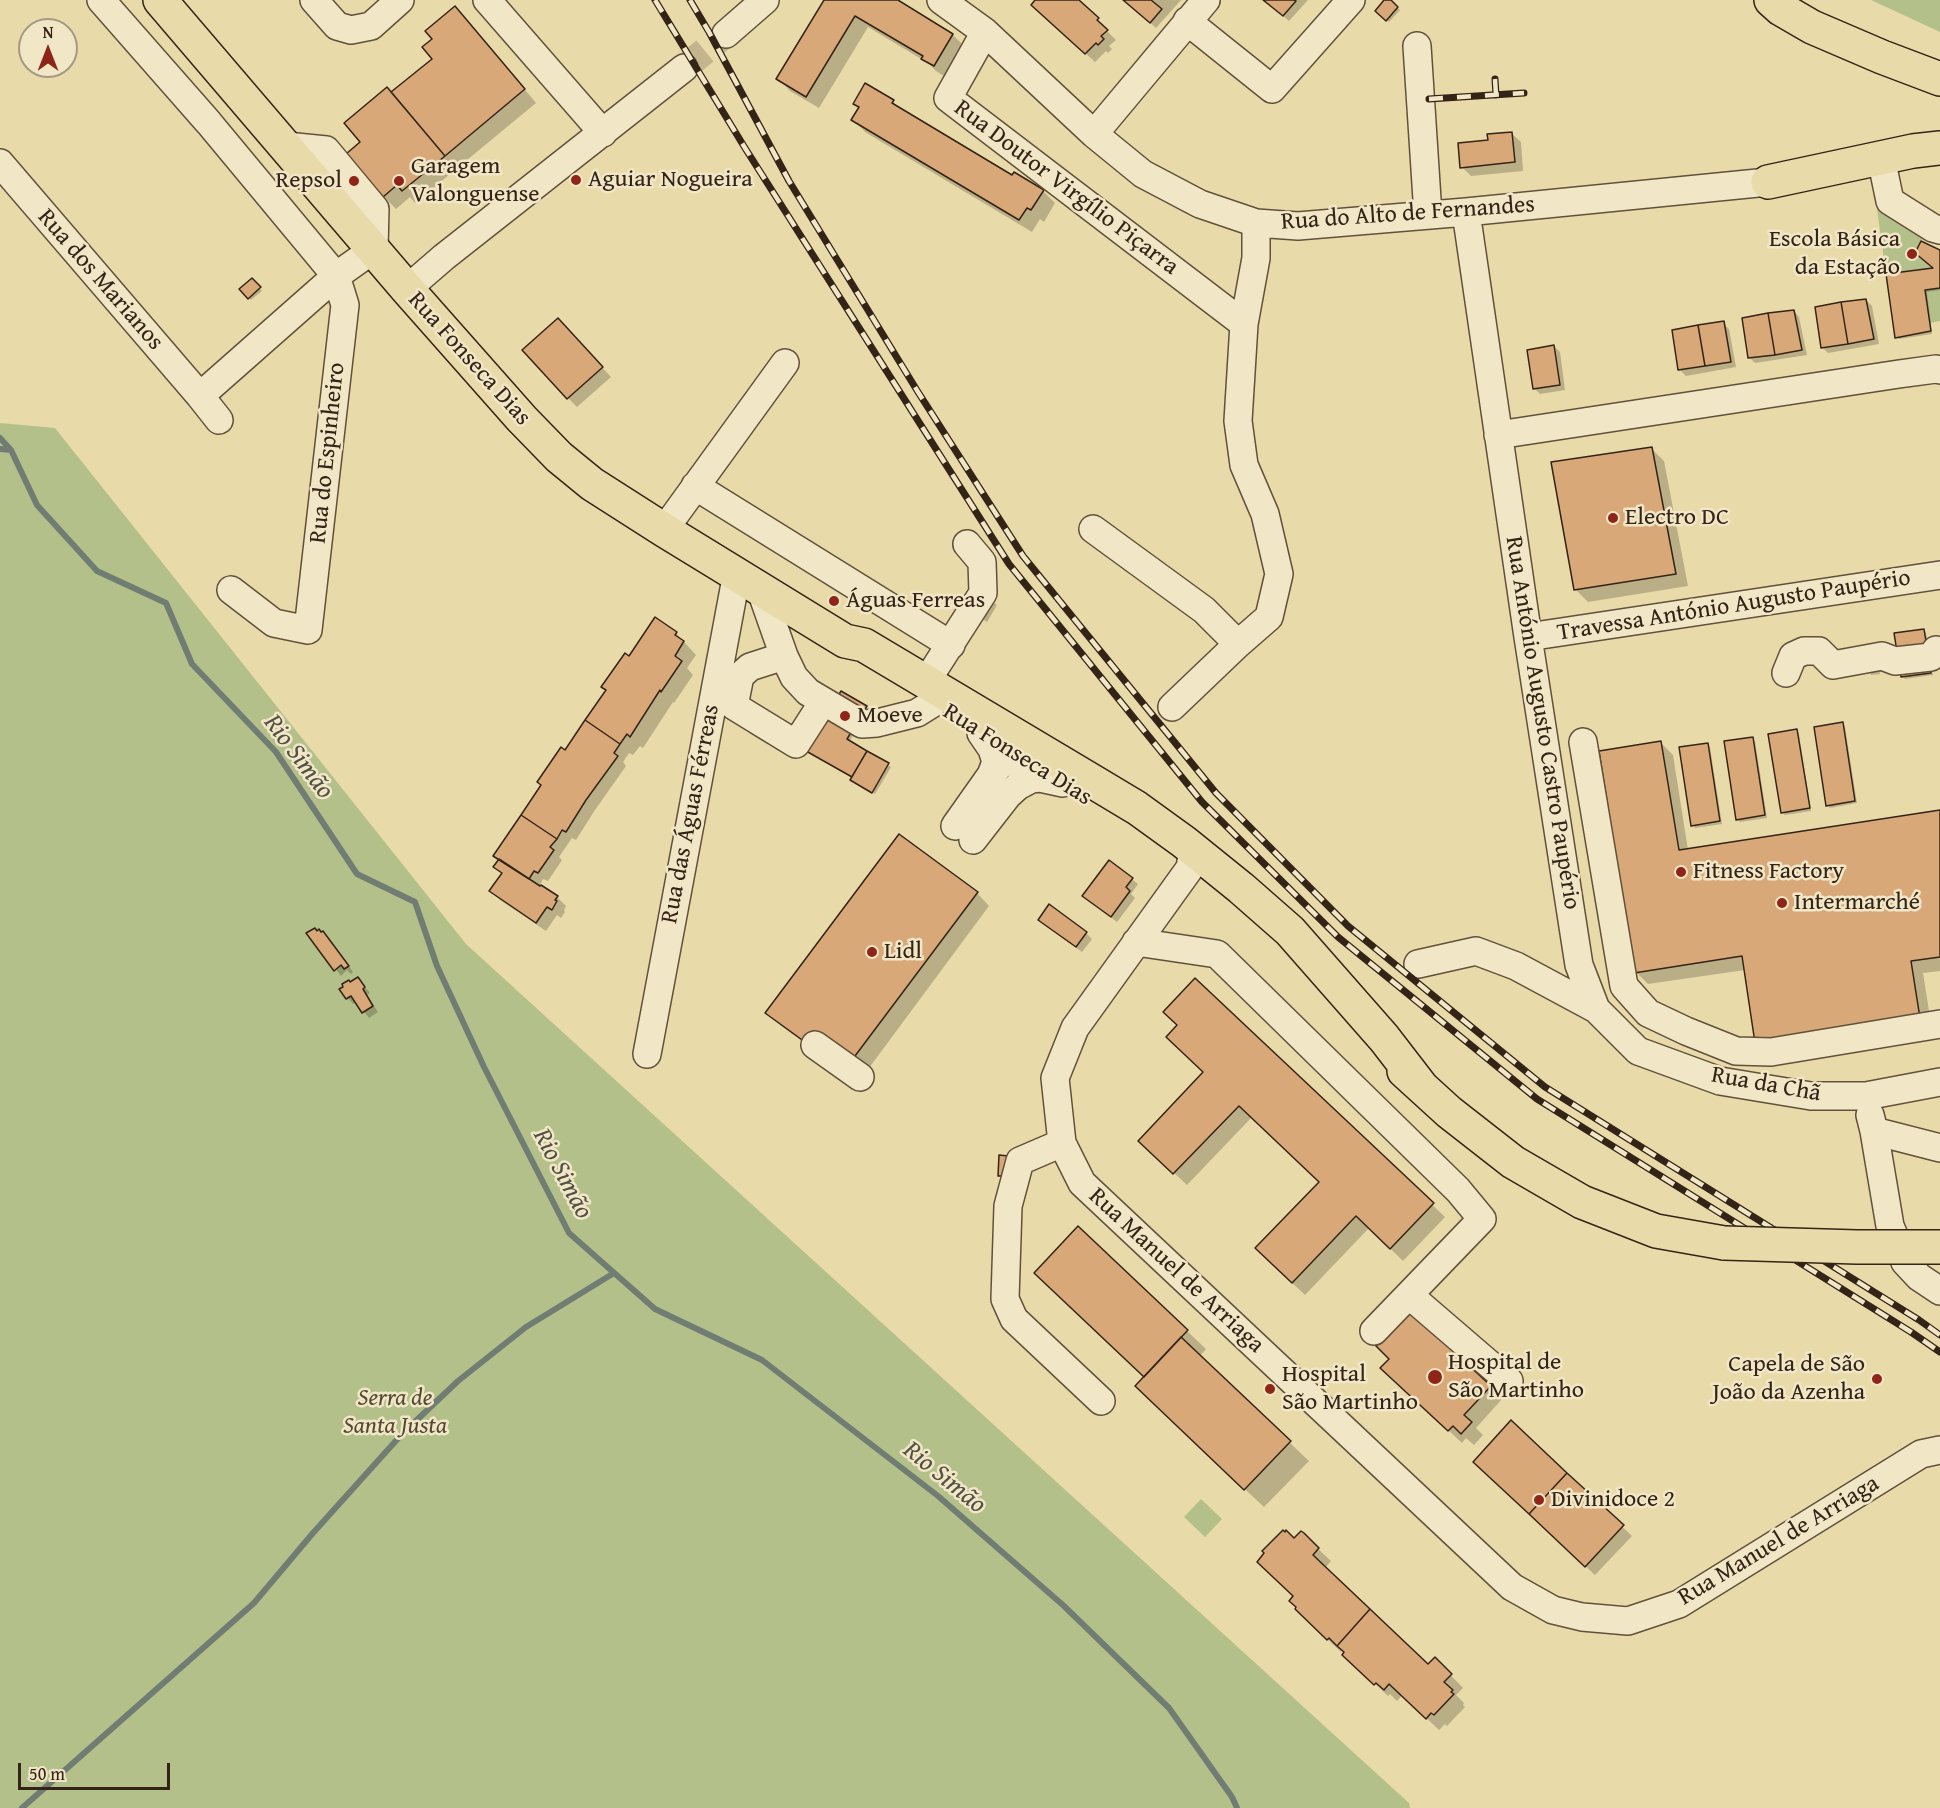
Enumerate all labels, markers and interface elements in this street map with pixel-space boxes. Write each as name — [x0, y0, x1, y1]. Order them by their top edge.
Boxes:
north arrow — [18, 18, 78, 78]
text: N — [43, 20, 53, 44]
street label: Rua Doutor Virgílio Piçarra — [948, 94, 1184, 282]
place label: Garagem Valonguense — [411, 153, 540, 209]
place label: Aguiar Nogueira — [588, 166, 753, 194]
place label: Repsol — [275, 167, 342, 195]
marker: Aguiar Nogueira — [569, 173, 583, 187]
marker: Repsol — [347, 174, 361, 188]
marker: Garagem Valonguense — [392, 174, 406, 188]
street label: Rua do Alto de Fernandes — [1280, 191, 1536, 237]
street label: Rua dos Marianos — [31, 204, 169, 356]
place label: Escola Básica da Estação — [1769, 226, 1900, 282]
marker: Escola Básica da Estação — [1905, 247, 1919, 261]
street label: Rua Fonseca Dias — [401, 286, 537, 432]
street label: Rua do Espinheiro — [304, 361, 352, 545]
place label: Electro DC — [1625, 504, 1729, 532]
marker: Electro DC — [1606, 511, 1620, 525]
street label: Rua António Augusto Castro Paupério — [1498, 534, 1586, 912]
street label: Travessa António Augusto Paupério — [1555, 564, 1913, 648]
place label: Águas Ferreas — [846, 587, 985, 615]
marker: Águas Ferreas — [827, 594, 841, 608]
street label: Rua Fonseca Dias — [937, 698, 1097, 812]
street label: Rua das Águas Férreas — [656, 702, 726, 926]
place label: Moeve — [857, 702, 923, 730]
water label: Rio Simão — [256, 709, 340, 805]
marker: Moeve — [838, 709, 852, 723]
place label: Fitness Factory — [1693, 858, 1844, 886]
marker: Fitness Factory — [1674, 865, 1688, 879]
place label: Intermarché — [1794, 889, 1920, 917]
marker: Intermarché — [1775, 896, 1789, 910]
place label: Lidl — [884, 938, 922, 966]
marker: Lidl — [865, 945, 879, 959]
street label: Rua da Chã — [1709, 1061, 1823, 1109]
water label: Rio Simão — [525, 1124, 599, 1224]
street label: Rua Manuel de Arriaga — [1082, 1182, 1270, 1360]
place label: Hospital de São Martinho — [1448, 1349, 1584, 1405]
place label: Capela de São João da Azenha — [1712, 1351, 1865, 1407]
place label: Hospital São Martinho — [1282, 1361, 1418, 1417]
marker: Hospital de São Martinho — [1426, 1368, 1444, 1386]
marker: Capela de São João da Azenha — [1870, 1372, 1884, 1386]
marker: Hospital São Martinho — [1263, 1382, 1277, 1396]
park label: Serra de Santa Justa — [343, 1385, 447, 1441]
water label: Rio Simão — [896, 1435, 992, 1521]
street label: Rua Manuel de Arriaga — [1673, 1470, 1885, 1612]
place label: Divinidoce 2 — [1551, 1486, 1675, 1514]
marker: Divinidoce 2 — [1532, 1493, 1546, 1507]
scale bar — [21, 1751, 172, 1789]
text: 50 m — [29, 1760, 65, 1787]

